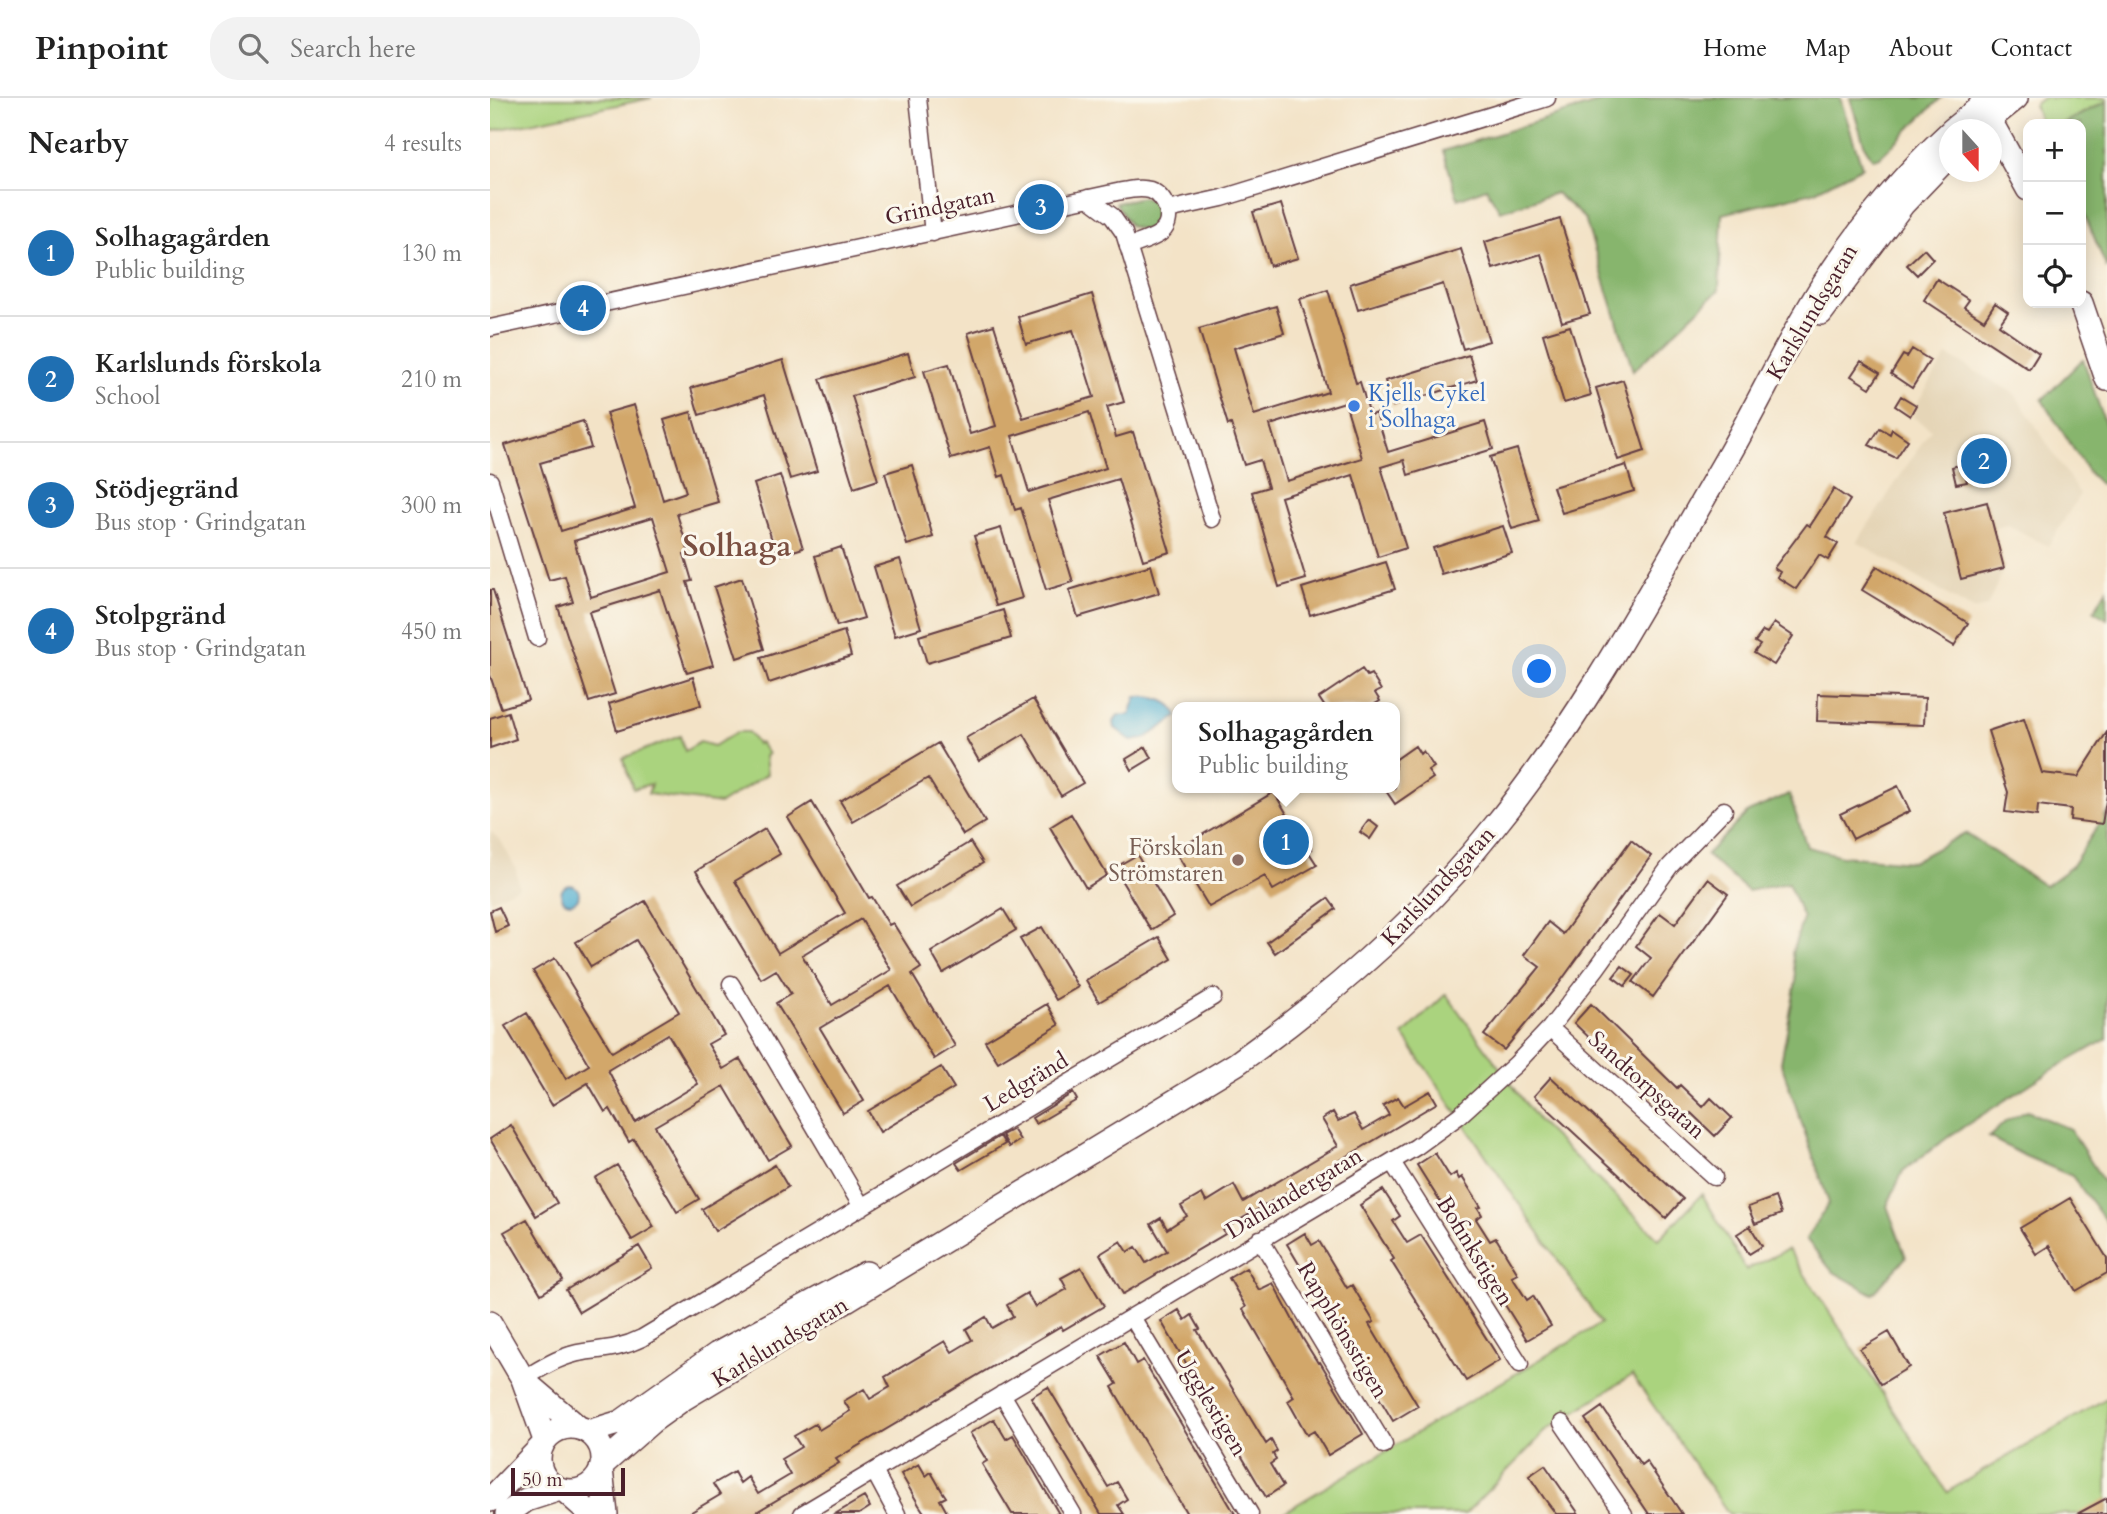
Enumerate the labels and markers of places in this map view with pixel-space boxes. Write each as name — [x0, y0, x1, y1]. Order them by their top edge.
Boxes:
pin: 3 — [1018, 181, 1064, 233]
pin: 4 — [560, 282, 606, 334]
place label: Kjells Cykel i Solhaga — [1368, 378, 1486, 435]
marker: Kjells Cykel i Solhaga — [1346, 398, 1362, 414]
pin: 2 — [1961, 435, 2007, 487]
pin: 1 — [1263, 816, 1309, 868]
place label: Förskolan Strömstaren — [1108, 832, 1224, 889]
marker: Förskolan Strömstaren — [1230, 852, 1246, 868]

